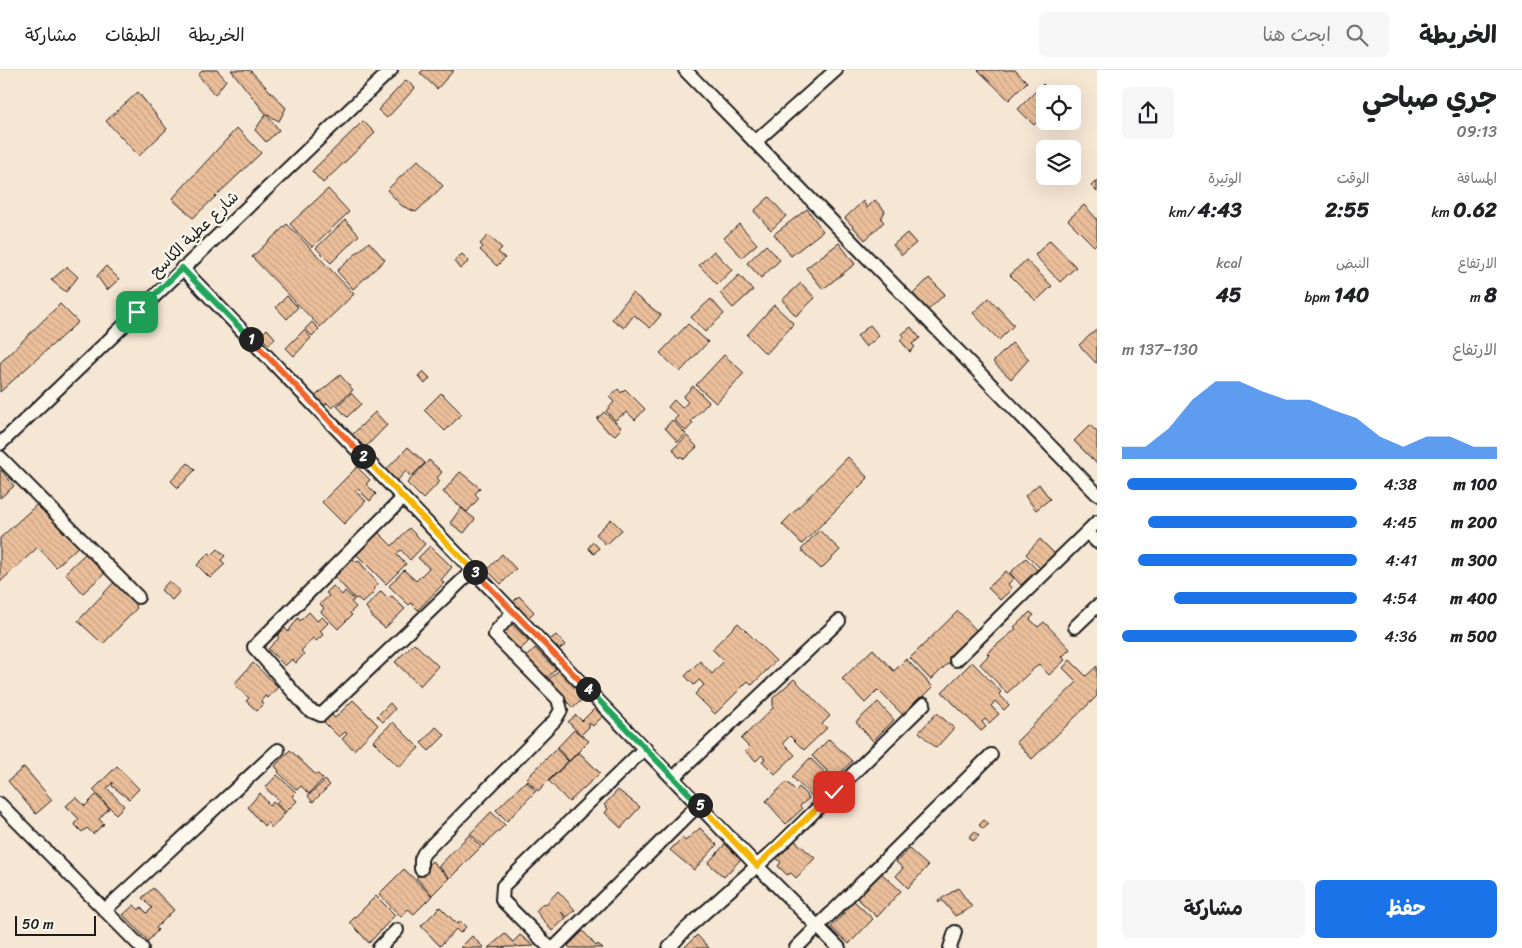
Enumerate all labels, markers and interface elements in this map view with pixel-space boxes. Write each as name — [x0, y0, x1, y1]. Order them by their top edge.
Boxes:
search box — [1039, 12, 1389, 57]
text: الخريطة — [1419, 14, 1497, 56]
text: ابحث هنا — [1262, 18, 1331, 51]
text: مشاركة — [25, 19, 77, 51]
text: الطبقات — [105, 19, 161, 51]
text: الخريطة — [189, 19, 245, 51]
icon: search — [1343, 21, 1371, 49]
text: جري صباحي — [1362, 73, 1497, 122]
map controls — [1036, 85, 1081, 185]
button: locate — [1036, 85, 1081, 130]
button: share — [1122, 87, 1174, 139]
text: 09:13 — [1457, 117, 1497, 146]
button: layers — [1036, 140, 1081, 185]
text: الوتيرة — [1208, 166, 1242, 191]
text: الوقت — [1337, 166, 1369, 191]
text: المسافة — [1457, 166, 1497, 191]
street label: شارع عطية الكاسح — [142, 183, 246, 285]
text: 4:43 — [1198, 191, 1242, 229]
text: 2:55 — [1325, 191, 1369, 229]
text: 0.62 — [1453, 191, 1497, 229]
text: /km — [1169, 200, 1198, 225]
text: km — [1432, 200, 1453, 225]
text: kcal — [1216, 251, 1242, 276]
text: النبض — [1336, 251, 1369, 276]
text: الارتفاع — [1458, 251, 1497, 276]
text: 45 — [1216, 276, 1242, 314]
text: 140 — [1334, 276, 1369, 314]
text: 8 — [1484, 276, 1497, 314]
text: bpm — [1304, 285, 1334, 310]
text: m — [1470, 285, 1484, 310]
pin — [116, 291, 158, 333]
icon: arrive — [123, 298, 151, 326]
pin: 1 — [238, 326, 264, 352]
text: 1 — [248, 327, 255, 352]
text: 130–137 m — [1122, 335, 1198, 364]
text: الارتفاع — [1452, 335, 1497, 364]
pin: 2 — [350, 444, 376, 468]
text: 2 — [359, 444, 368, 469]
text: 4:38 — [1384, 470, 1417, 499]
text: 100 m — [1453, 470, 1497, 499]
text: 4:45 — [1382, 508, 1417, 537]
text: 200 m — [1451, 508, 1497, 537]
text: 4:41 — [1385, 546, 1417, 575]
text: 300 m — [1452, 546, 1497, 575]
pin: 3 — [462, 560, 488, 584]
text: 3 — [472, 560, 479, 585]
text: 4:54 — [1382, 584, 1417, 613]
text: 400 m — [1450, 584, 1497, 613]
text: 4:36 — [1384, 622, 1417, 651]
text: 500 m — [1451, 622, 1497, 651]
pin: 4 — [576, 676, 600, 702]
text: 4 — [584, 677, 593, 702]
pin — [813, 771, 855, 813]
icon: check — [820, 778, 848, 806]
pin: 5 — [688, 792, 712, 818]
text: 5 — [696, 793, 705, 818]
button: مشاركة — [1122, 880, 1305, 938]
button: حفظ — [1315, 880, 1497, 938]
text: 50 m — [22, 912, 54, 937]
scale bar — [15, 913, 96, 936]

